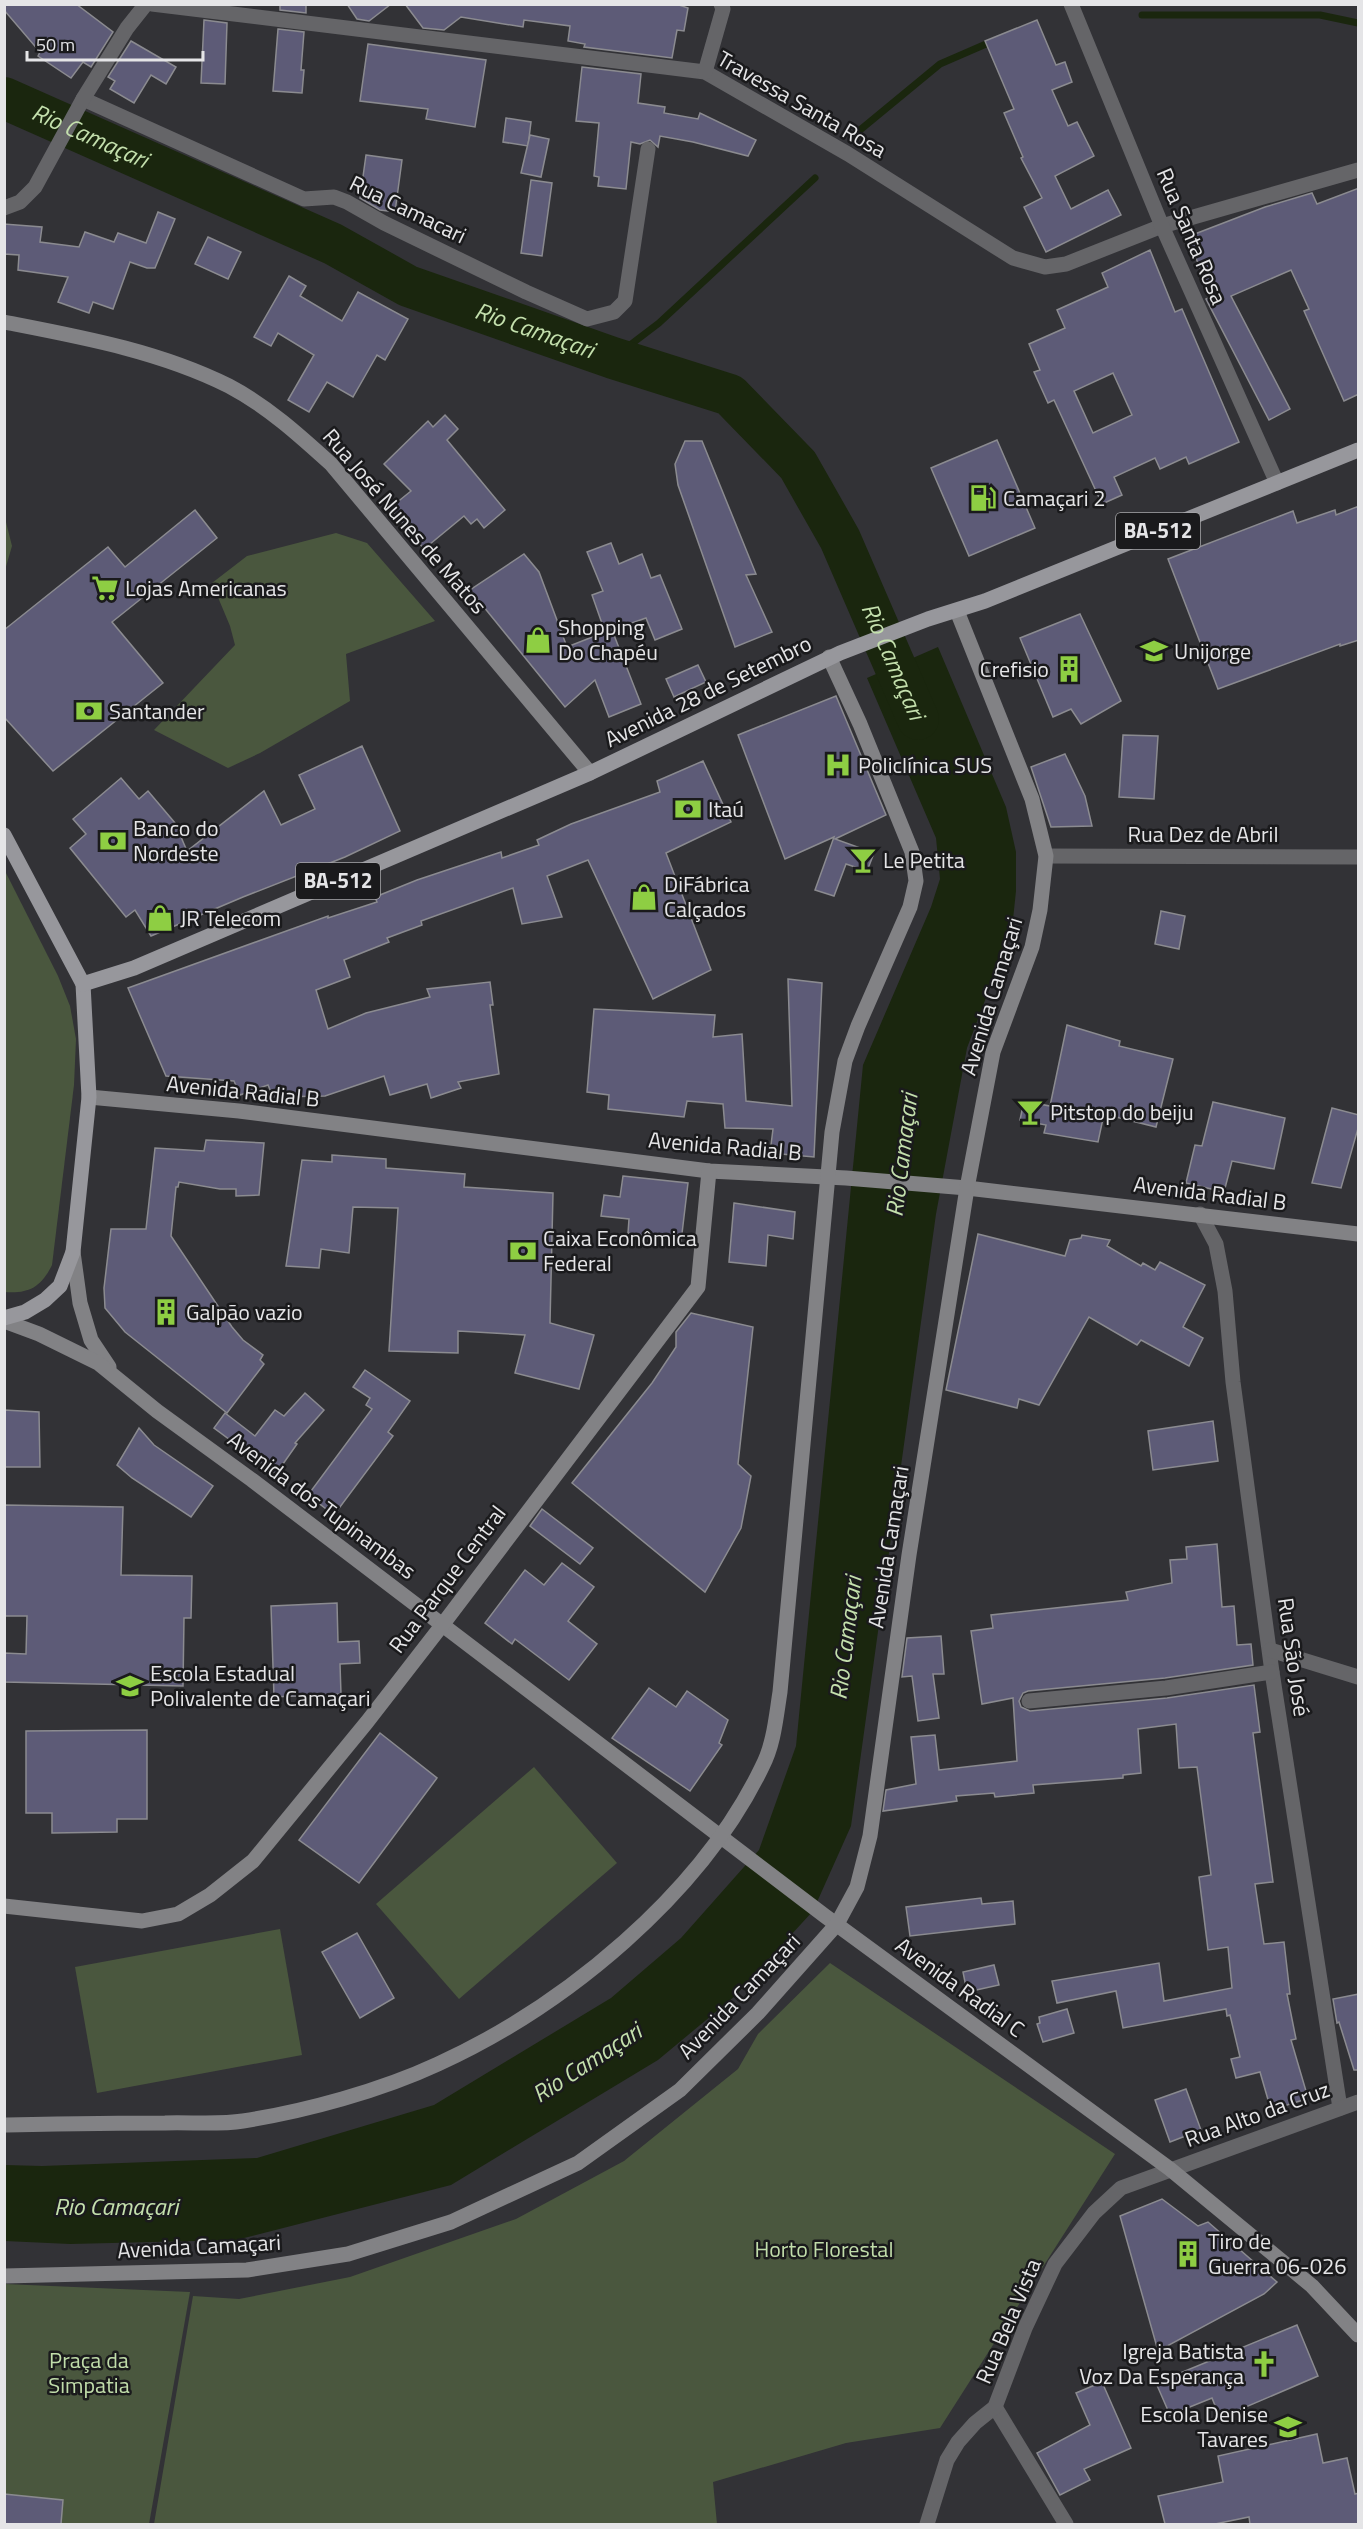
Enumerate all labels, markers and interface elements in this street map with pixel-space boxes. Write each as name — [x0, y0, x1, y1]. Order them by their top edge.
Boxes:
scale bar — [27, 24, 202, 62]
text: 50 m — [36, 31, 75, 58]
street label: Travessa Santa Rosa — [711, 42, 893, 166]
water label: Rio Camaçari — [26, 94, 157, 178]
street label: Rua Santa Rosa — [1148, 162, 1236, 310]
street label: Rua Camacari — [344, 166, 472, 252]
water label: Rio Camaçari — [470, 292, 602, 368]
street label: Rua José Nunes de Matos — [315, 421, 495, 621]
place label: Camaçari 2 — [1003, 481, 1106, 515]
fuel station icon: Camaçari 2 — [968, 483, 998, 513]
road number: BA-512 — [1116, 513, 1200, 549]
place label: Lojas Americanas — [125, 571, 287, 605]
supermarket icon: Lojas Americanas — [90, 573, 120, 603]
water label: Rio Camaçari — [853, 597, 936, 728]
place label: Shopping Do Chapéu — [558, 610, 658, 669]
shop icon: Shopping Do Chapéu — [523, 625, 553, 655]
street label: Avenida 28 de Setembro — [599, 626, 817, 756]
place label: Unijorge — [1174, 634, 1251, 668]
school or university icon: Unijorge — [1139, 636, 1169, 666]
place label: Crefisio — [980, 652, 1049, 686]
building icon: Crefisio — [1054, 654, 1084, 684]
place label: Santander — [109, 694, 205, 728]
bank icon: Santander — [74, 696, 104, 726]
place label: Policlínica SUS — [858, 748, 992, 782]
hospital icon: Policlínica SUS — [823, 750, 853, 780]
place label: Itaú — [708, 792, 744, 826]
bank icon: Itaú — [673, 794, 703, 824]
place label: Banco do Nordeste — [133, 811, 219, 870]
street label: Rua Dez de Abril — [1128, 817, 1278, 851]
bank icon: Banco do Nordeste — [98, 826, 128, 856]
place label: Le Petita — [883, 843, 965, 877]
bar icon: Le Petita — [848, 845, 878, 875]
road number: BA-512 — [296, 863, 380, 899]
place label: DiFábrica Calçados — [664, 867, 750, 926]
shop icon: DiFábrica Calçados — [629, 882, 659, 912]
place label: JR Telecom — [180, 901, 281, 935]
shop icon: JR Telecom — [145, 903, 175, 933]
street label: Avenida Camaçari — [951, 913, 1031, 1079]
street label: Avenida Radial B — [165, 1066, 321, 1116]
water label: Rio Camaçari — [876, 1088, 927, 1219]
place label: Pitstop do beiju — [1050, 1095, 1194, 1129]
bar icon: Pitstop do beiju — [1015, 1097, 1045, 1127]
street label: Avenida Radial B — [647, 1122, 803, 1170]
street label: Avenida Radial B — [1132, 1167, 1288, 1219]
place label: Caixa Econômica Federal — [543, 1221, 697, 1280]
bank icon: Caixa Econômica Federal — [508, 1236, 538, 1266]
place label: Galpão vazio — [186, 1295, 303, 1329]
building icon: Galpão vazio — [151, 1297, 181, 1327]
street label: Avenida dos Tupinambas — [221, 1423, 423, 1587]
street label: Avenida Camaçari — [858, 1463, 918, 1631]
street label: Rua Parque Central — [380, 1498, 514, 1660]
water label: Rio Camaçari — [820, 1571, 871, 1702]
street label: Rua São José — [1269, 1595, 1319, 1719]
place label: Escola Estadual Polivalente de Camaçari — [150, 1656, 371, 1715]
school or university icon: Escola Estadual Polivalente de Camaçari — [115, 1671, 145, 1701]
street label: Avenida Camaçari — [670, 1925, 808, 2067]
street label: Avenida Radial C — [888, 1928, 1032, 2046]
water label: Rio Camaçari — [525, 2012, 651, 2111]
street label: Rua Alto da Cruz — [1180, 2072, 1334, 2156]
water label: Rio Camaçari — [54, 2188, 181, 2224]
place label: Tiro de Guerra 06-026 — [1208, 2224, 1347, 2283]
street label: Avenida Camaçari — [116, 2225, 282, 2267]
park label: Horto Florestal — [755, 2232, 893, 2266]
building icon: Tiro de Guerra 06-026 — [1173, 2239, 1203, 2269]
street label: Rua Bela Vista — [966, 2253, 1050, 2389]
place label: Igreja Batista Voz Da Esperança — [1079, 2334, 1244, 2393]
park label: Praça da Simpatia — [48, 2343, 130, 2402]
church icon: Igreja Batista Voz Da Esperança — [1249, 2349, 1279, 2379]
place label: Escola Denise Tavares — [1140, 2397, 1268, 2456]
school or university icon: Escola Denise Tavares — [1273, 2412, 1303, 2442]

